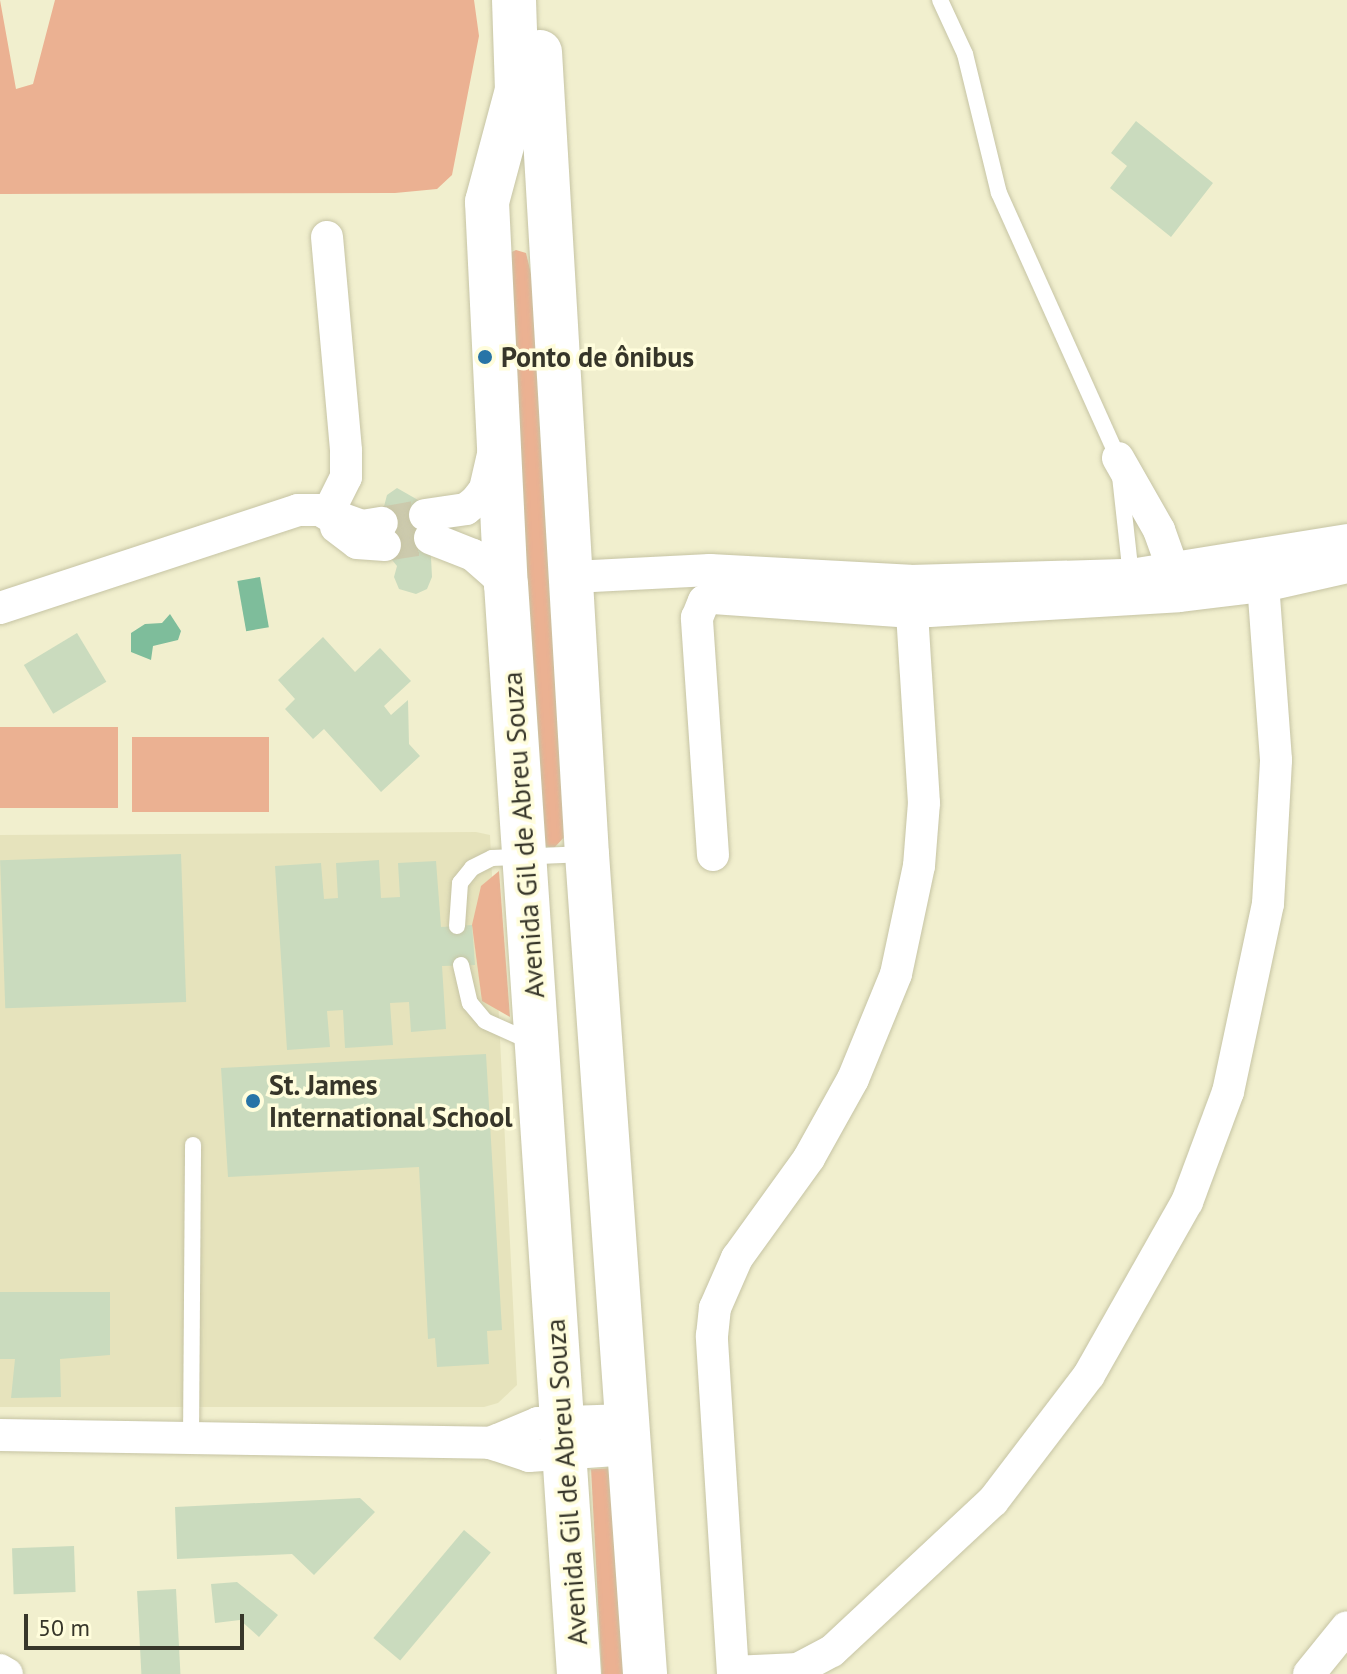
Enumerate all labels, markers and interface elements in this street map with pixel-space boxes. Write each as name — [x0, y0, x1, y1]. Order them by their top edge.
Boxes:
place label: Ponto de ônibus — [501, 340, 694, 374]
marker: Ponto de ônibus — [476, 348, 494, 366]
street label: Avenida Gil de Abreu Souza — [495, 670, 551, 1000]
place label: St. James International School — [269, 1068, 512, 1134]
marker: St. James International School — [244, 1092, 262, 1110]
street label: Avenida Gil de Abreu Souza — [538, 1317, 594, 1647]
scale bar — [28, 1598, 248, 1648]
text: 50 m — [38, 1612, 90, 1643]

